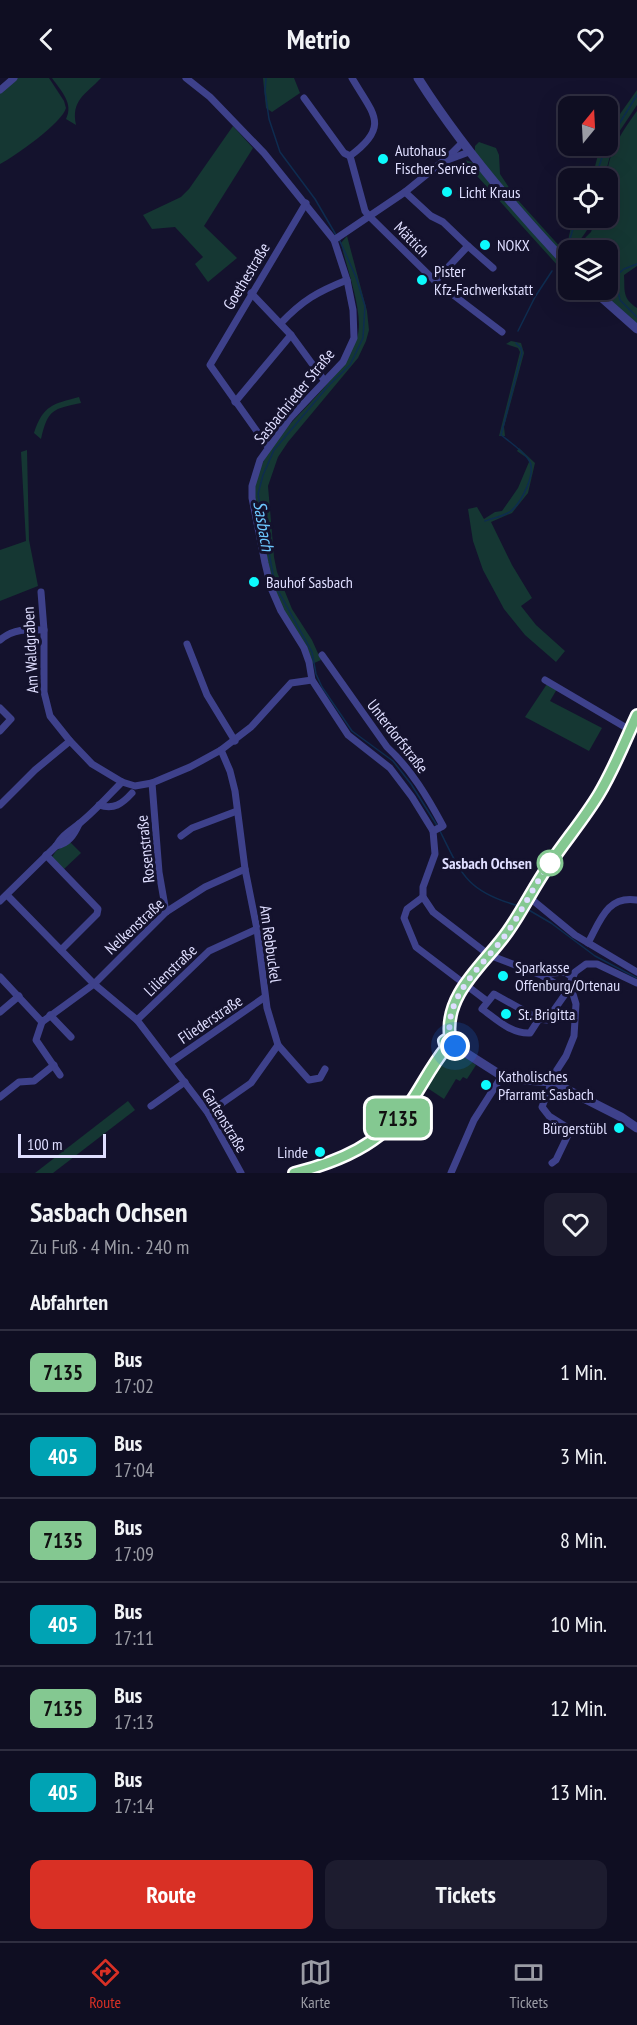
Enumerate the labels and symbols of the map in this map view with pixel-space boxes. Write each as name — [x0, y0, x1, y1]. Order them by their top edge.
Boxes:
north arrow — [558, 96, 618, 156]
place label: Autohaus Fischer Service — [395, 140, 477, 178]
marker: Autohaus Fischer Service — [376, 152, 390, 166]
place label: Licht Kraus — [459, 182, 520, 202]
marker: Licht Kraus — [440, 185, 454, 199]
street label: Mättich — [390, 217, 434, 261]
place label: NOKX — [497, 235, 530, 255]
marker: NOKX — [478, 238, 492, 252]
street label: Goethestraße — [218, 239, 274, 313]
place label: Pister Kfz-Fachwerkstatt — [434, 261, 534, 299]
marker: Pister Kfz-Fachwerkstatt — [415, 273, 429, 287]
street label: Sasbachrieder Straße — [249, 344, 339, 448]
water label: Sasbach — [248, 499, 280, 554]
place label: Bauhof Sasbach — [266, 572, 353, 592]
marker: Bauhof Sasbach — [247, 575, 261, 589]
street label: Am Waldgraben — [18, 606, 42, 694]
street label: Unterdorfstraße — [363, 695, 433, 777]
street label: Rosenstraße — [131, 814, 159, 884]
marker: Sasbach Ochsen — [537, 850, 563, 876]
place label: Sasbach Ochsen — [442, 853, 532, 873]
street label: Nelkenstraße — [100, 894, 168, 958]
street label: Am Rebbuckel — [256, 904, 286, 984]
street label: Lilienstraße — [139, 940, 201, 1000]
place label: Sparkasse Offenburg/Ortenau — [515, 957, 620, 995]
marker: Sparkasse Offenburg/Ortenau — [496, 969, 510, 983]
street label: Fliederstraße — [174, 990, 246, 1048]
place label: St. Brigitta — [518, 1004, 575, 1024]
marker: St. Brigitta — [499, 1007, 513, 1021]
your location — [440, 1031, 470, 1061]
place label: Katholisches Pfarramt Sasbach — [498, 1066, 594, 1104]
marker: Katholisches Pfarramt Sasbach — [479, 1078, 493, 1092]
street label: Gartenstraße — [198, 1084, 252, 1156]
line badge: 7135 — [356, 1098, 440, 1138]
place label: Bürgerstübl — [543, 1118, 607, 1138]
marker: Bürgerstübl — [612, 1121, 626, 1135]
scale bar — [18, 1131, 106, 1158]
place label: Linde — [277, 1142, 308, 1162]
marker: Linde — [313, 1145, 327, 1159]

